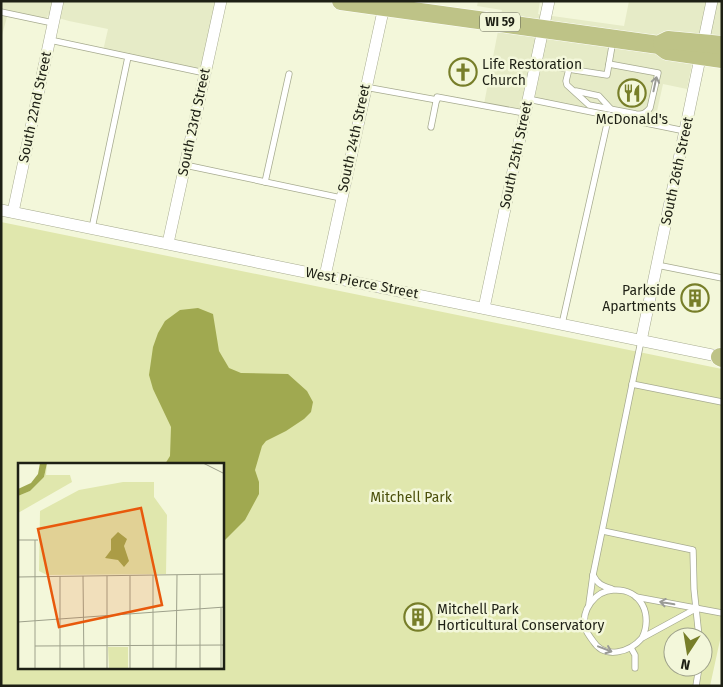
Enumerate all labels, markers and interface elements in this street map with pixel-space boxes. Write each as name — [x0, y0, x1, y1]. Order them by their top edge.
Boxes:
road number: WI 59 — [480, 13, 520, 32]
street label: South 22nd Street — [15, 49, 55, 164]
place label: Life Restoration Church — [482, 56, 582, 89]
church icon: Life Restoration Church — [448, 57, 478, 87]
street label: South 23rd Street — [174, 66, 214, 177]
one-way arrow — [651, 77, 660, 93]
restaurant icon: McDonald's — [617, 78, 647, 108]
street label: South 24th Street — [334, 82, 374, 194]
street label: South 25th Street — [496, 99, 536, 210]
place label: McDonald's — [596, 111, 669, 128]
street label: South 26th Street — [657, 114, 697, 227]
street label: West Pierce Street — [304, 264, 421, 302]
place label: Parkside Apartments — [602, 282, 676, 315]
building icon: Parkside Apartments — [680, 283, 710, 313]
inset map — [18, 463, 224, 670]
park label: Mitchell Park — [370, 489, 453, 506]
one-way arrow — [659, 597, 675, 607]
place label: Mitchell Park Horticultural Conservatory — [437, 601, 605, 634]
building icon: Mitchell Park Horticultural Conservatory — [403, 602, 433, 632]
north arrow — [663, 627, 713, 677]
one-way arrow — [597, 645, 612, 654]
text: N — [679, 655, 692, 674]

